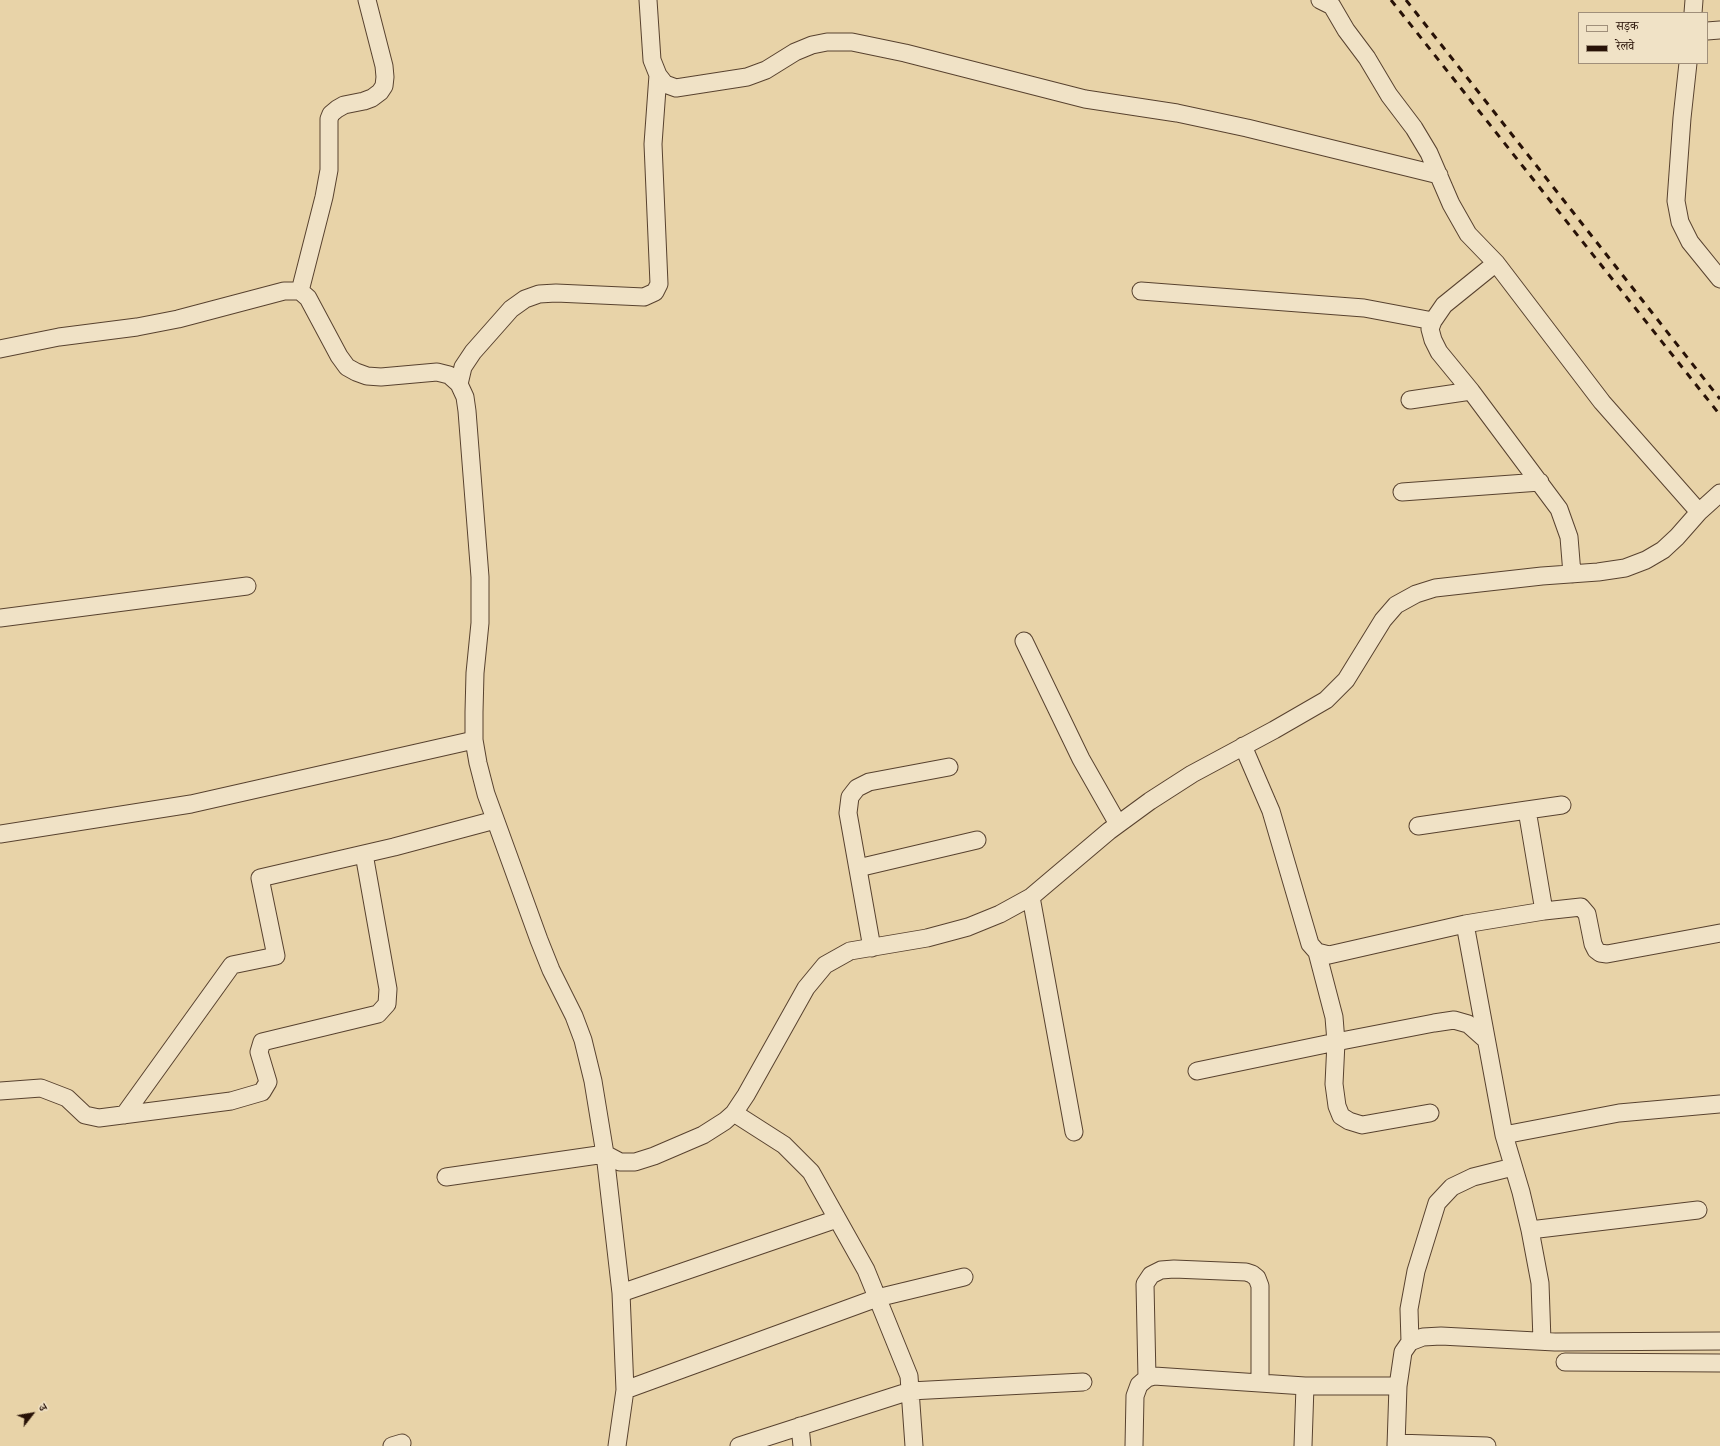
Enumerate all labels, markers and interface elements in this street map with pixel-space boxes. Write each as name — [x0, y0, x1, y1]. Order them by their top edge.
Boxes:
legend — [1578, 12, 1708, 64]
text: सड़क — [1616, 18, 1639, 34]
text: रेलवे — [1616, 38, 1634, 54]
north arrow — [12, 1394, 52, 1434]
text: उ — [35, 1401, 51, 1414]

